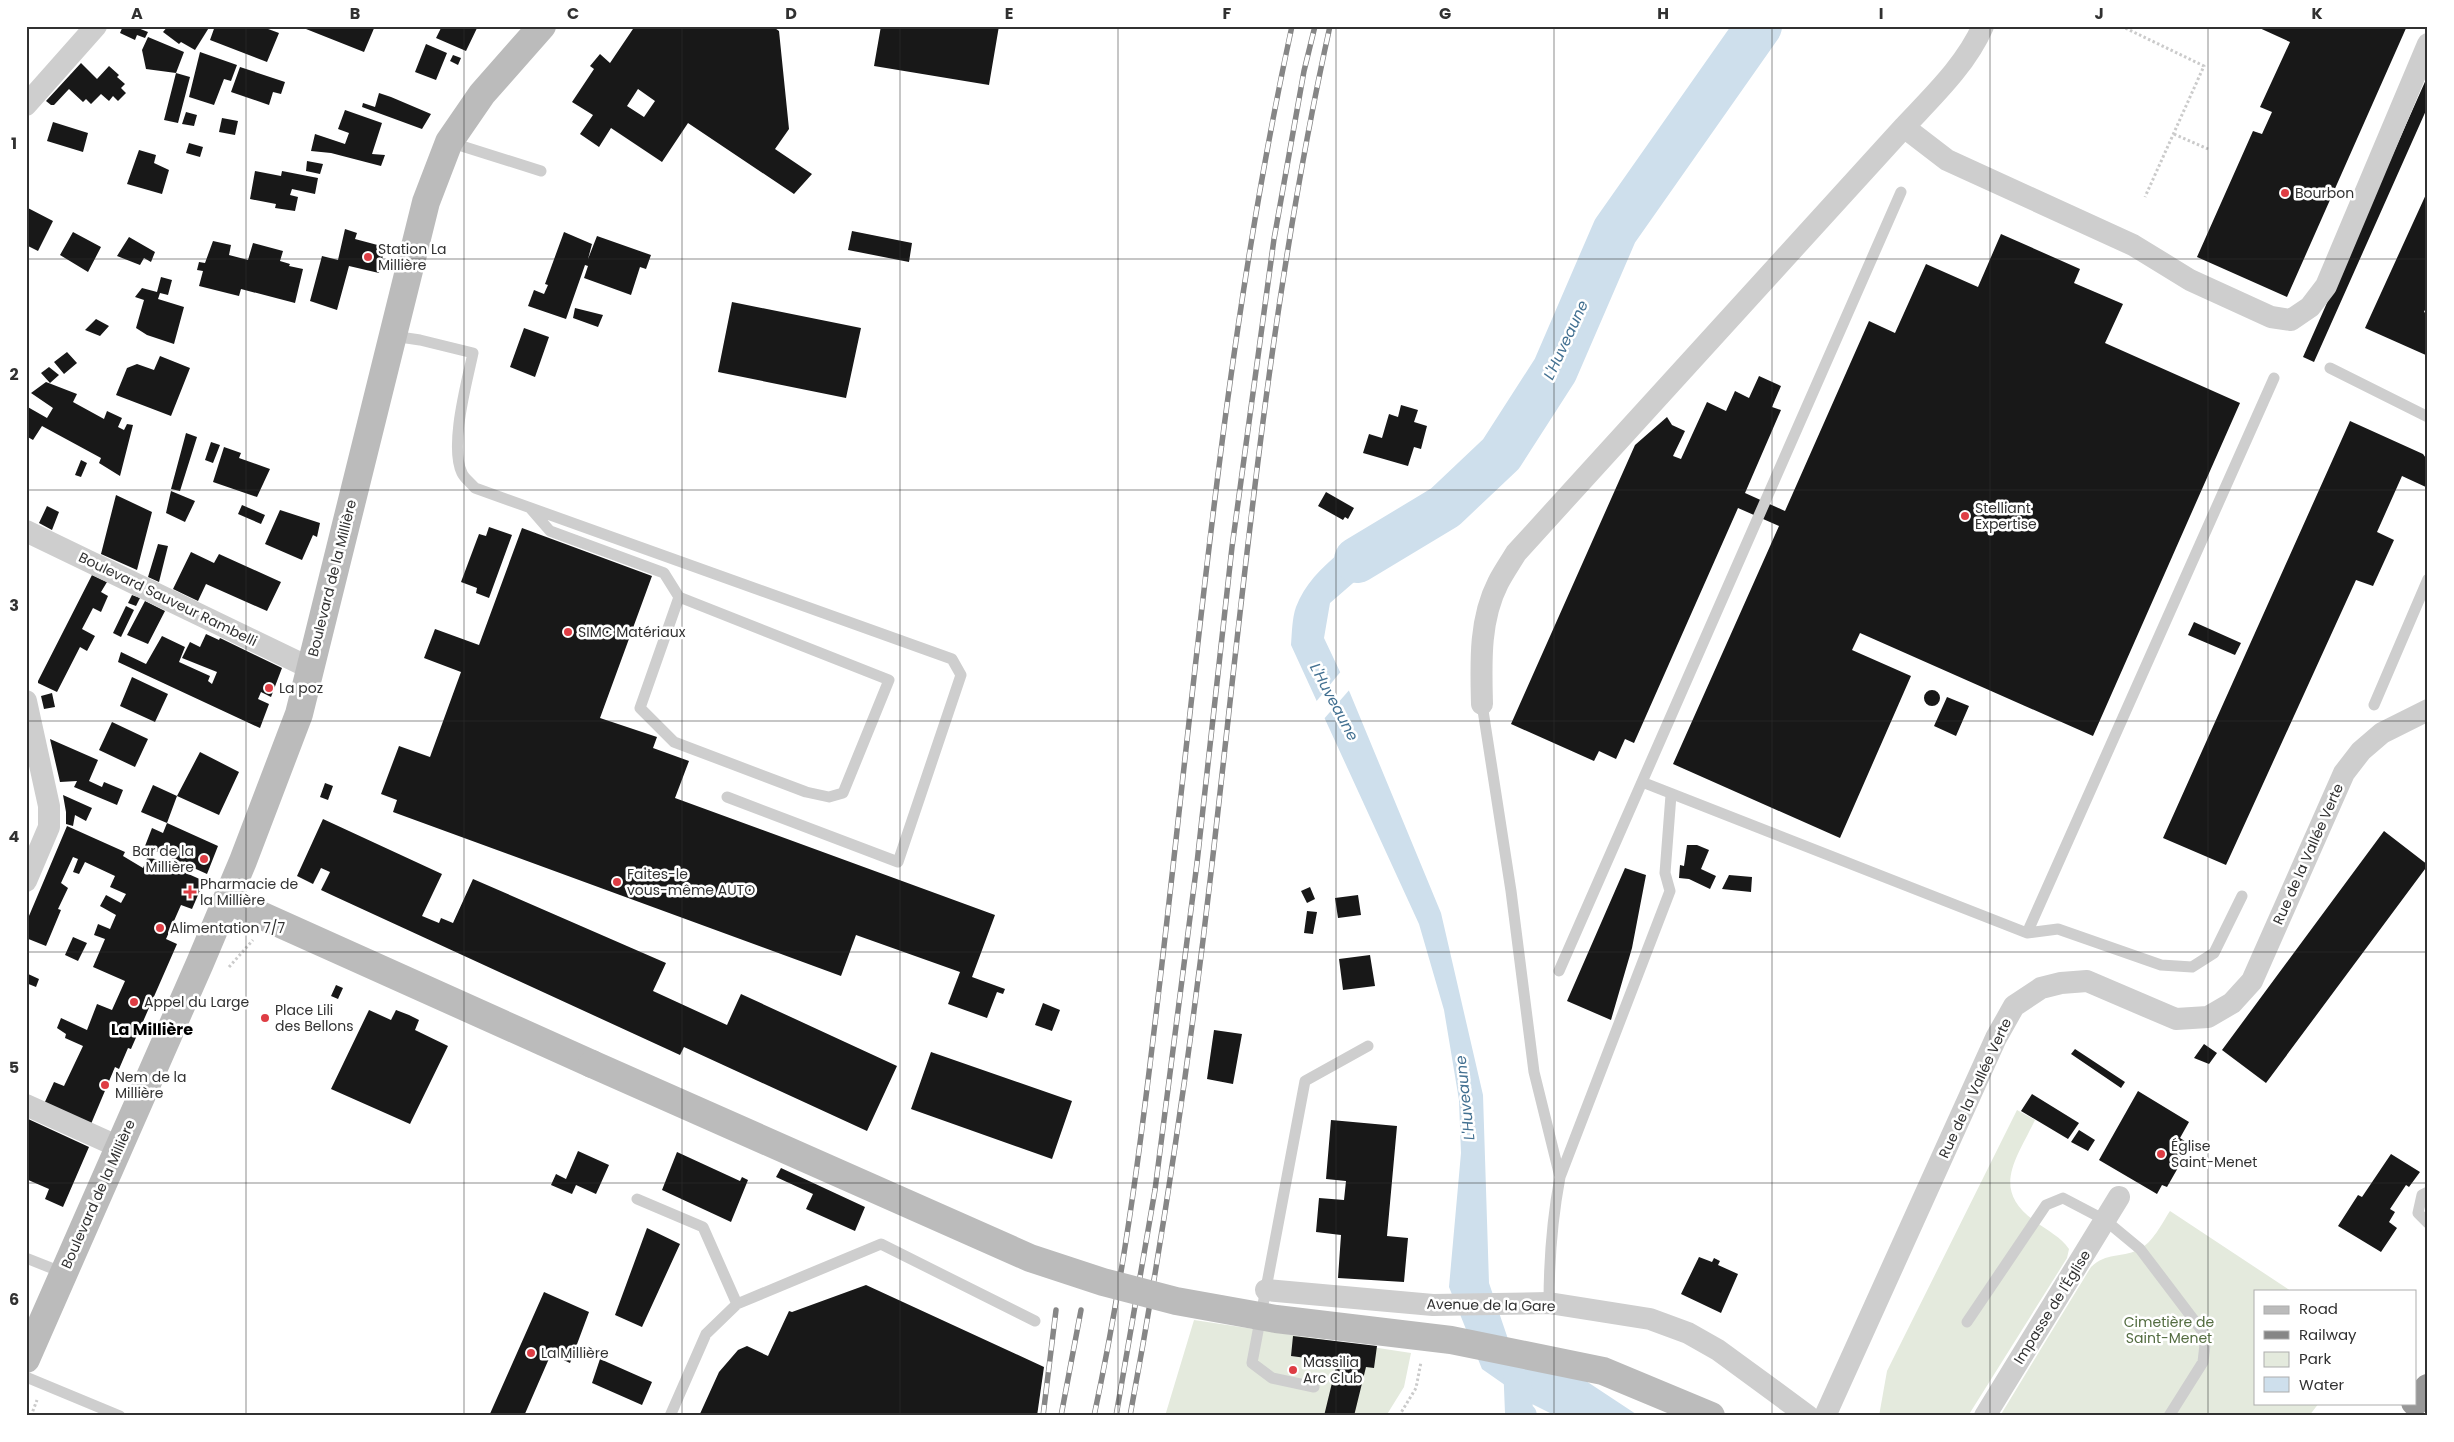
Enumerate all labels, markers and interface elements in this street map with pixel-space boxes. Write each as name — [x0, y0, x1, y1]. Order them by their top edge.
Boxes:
text: A — [131, 2, 143, 25]
text: B — [350, 2, 360, 25]
text: C — [567, 2, 579, 25]
text: D — [785, 2, 797, 25]
text: E — [1005, 2, 1013, 25]
text: F — [1223, 2, 1232, 25]
text: G — [1439, 2, 1451, 25]
text: H — [1657, 2, 1669, 25]
text: I — [1879, 2, 1883, 25]
text: J — [2094, 2, 2104, 25]
text: K — [2311, 2, 2323, 25]
text: 1 — [11, 132, 17, 155]
place label: Bourbon — [2295, 183, 2354, 203]
marker: Bourbon — [2279, 187, 2291, 199]
place label: Station La Millière — [378, 239, 447, 275]
marker: Station La Millière — [362, 251, 374, 263]
water label: L'Huveaune — [1538, 297, 1593, 383]
text: 2 — [9, 363, 19, 386]
street label: Boulevard de la Millière — [303, 497, 361, 659]
place label: Stelliant Expertise — [1975, 498, 2037, 534]
marker: Stelliant Expertise — [1959, 510, 1971, 522]
street label: Boulevard Sauveur Rambelli — [75, 547, 261, 651]
text: 3 — [9, 594, 19, 617]
place label: SIMC Matériaux — [578, 622, 686, 642]
marker: SIMC Matériaux — [562, 626, 574, 638]
water label: L'Huveaune — [1305, 659, 1364, 744]
place label: La poz — [279, 678, 323, 698]
marker: La poz — [263, 682, 275, 694]
street label: Rue de la Vallée Verte — [2268, 780, 2348, 928]
text: 4 — [9, 825, 20, 848]
place label: Bar de la Millière — [132, 841, 194, 877]
marker: Bar de la Millière — [198, 853, 210, 865]
place label: Faites-le vous-même AUTO — [627, 864, 755, 900]
place label: Pharmacie de la Millière — [200, 874, 298, 910]
marker: Faites-le vous-même AUTO — [611, 876, 623, 888]
marker: Pharmacie de la Millière — [184, 886, 196, 898]
place label: Alimentation 7/7 — [170, 918, 285, 938]
marker: Alimentation 7/7 — [154, 922, 166, 934]
place label: Appel du Large — [144, 992, 250, 1012]
marker: Appel du Large — [128, 996, 140, 1008]
place label: Place Lili des Bellons — [275, 1000, 354, 1036]
marker: Place Lili des Bellons — [259, 1012, 271, 1024]
street label: Rue de la Vallée Verte — [1934, 1014, 2016, 1161]
district label: La Millière — [111, 1018, 193, 1041]
water label: L'Huveaune — [1450, 1055, 1479, 1142]
text: 5 — [9, 1056, 19, 1079]
place label: Nem de la Millière — [115, 1067, 186, 1103]
marker: Nem de la Millière — [99, 1079, 111, 1091]
street label: Boulevard de la Millière — [56, 1116, 140, 1272]
place label: Église Saint-Menet — [2171, 1136, 2257, 1172]
marker: Église Saint-Menet — [2155, 1148, 2167, 1160]
street label: Impasse de l'Église — [2009, 1246, 2095, 1368]
text: 6 — [9, 1288, 19, 1311]
legend — [2254, 1290, 2416, 1404]
street label: Avenue de la Gare — [1426, 1294, 1556, 1316]
text: Road — [2299, 1298, 2338, 1319]
park label: Cimetière de Saint-Menet — [2124, 1312, 2214, 1348]
text: Railway — [2299, 1324, 2357, 1345]
place label: La Millière — [541, 1343, 609, 1363]
marker: La Millière — [525, 1347, 537, 1359]
text: Park — [2299, 1348, 2331, 1369]
place label: Massilia Arc Club — [1303, 1352, 1363, 1388]
marker: Massilia Arc Club — [1287, 1364, 1299, 1376]
text: Water — [2299, 1374, 2345, 1395]

